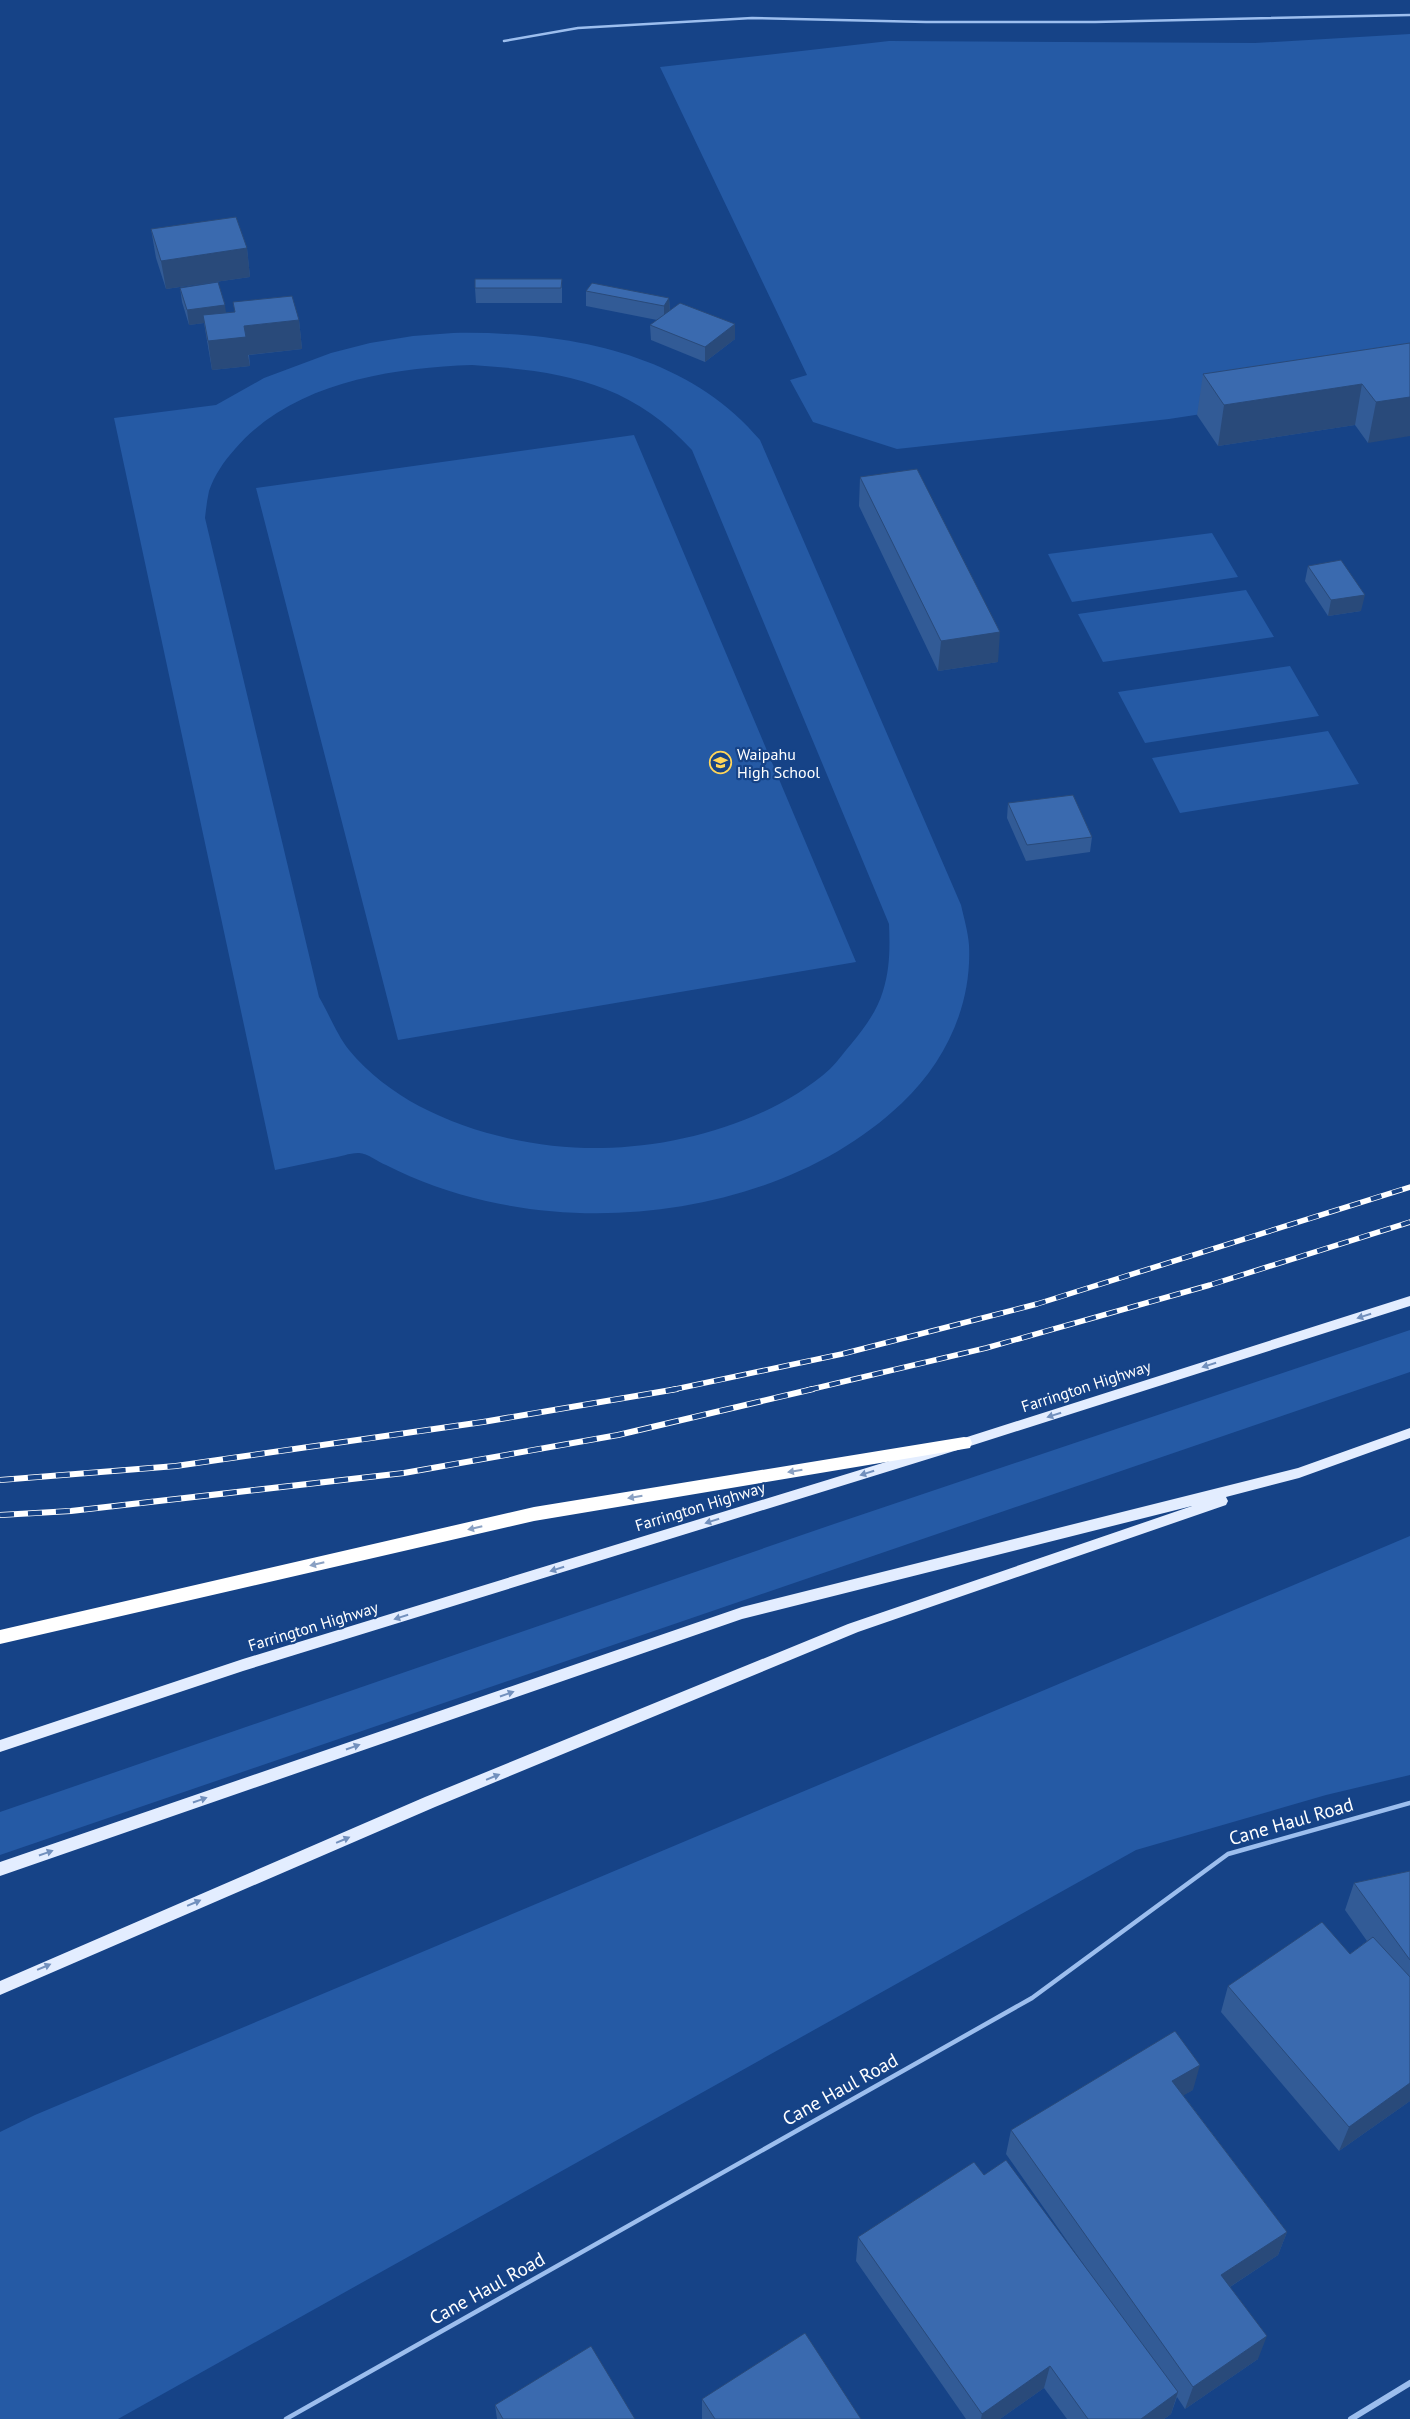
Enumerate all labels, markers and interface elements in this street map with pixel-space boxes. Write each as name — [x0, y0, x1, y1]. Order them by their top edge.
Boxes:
place label: Waipahu High School — [737, 744, 820, 782]
school or university icon: Waipahu High School — [709, 751, 733, 775]
one-way arrow — [1356, 1313, 1371, 1321]
street label: Farrington Highway — [1019, 1355, 1154, 1416]
one-way arrow — [1201, 1362, 1216, 1370]
one-way arrow — [1046, 1411, 1061, 1419]
one-way arrow — [787, 1468, 803, 1476]
one-way arrow — [860, 1470, 875, 1478]
street label: Farrington Highway — [632, 1477, 768, 1535]
one-way arrow — [626, 1494, 642, 1502]
one-way arrow — [704, 1518, 719, 1525]
one-way arrow — [467, 1524, 483, 1532]
one-way arrow — [309, 1560, 324, 1568]
one-way arrow — [549, 1565, 564, 1573]
street label: Farrington Highway — [245, 1597, 381, 1655]
one-way arrow — [394, 1613, 409, 1621]
one-way arrow — [500, 1690, 515, 1698]
one-way arrow — [346, 1743, 361, 1750]
one-way arrow — [486, 1772, 500, 1780]
street label: Cane Haul Road — [1226, 1792, 1356, 1850]
one-way arrow — [192, 1796, 207, 1803]
one-way arrow — [336, 1835, 350, 1843]
one-way arrow — [39, 1849, 54, 1857]
one-way arrow — [187, 1899, 201, 1907]
one-way arrow — [37, 1963, 51, 1971]
street label: Cane Haul Road — [778, 2047, 902, 2131]
street label: Cane Haul Road — [425, 2246, 549, 2330]

